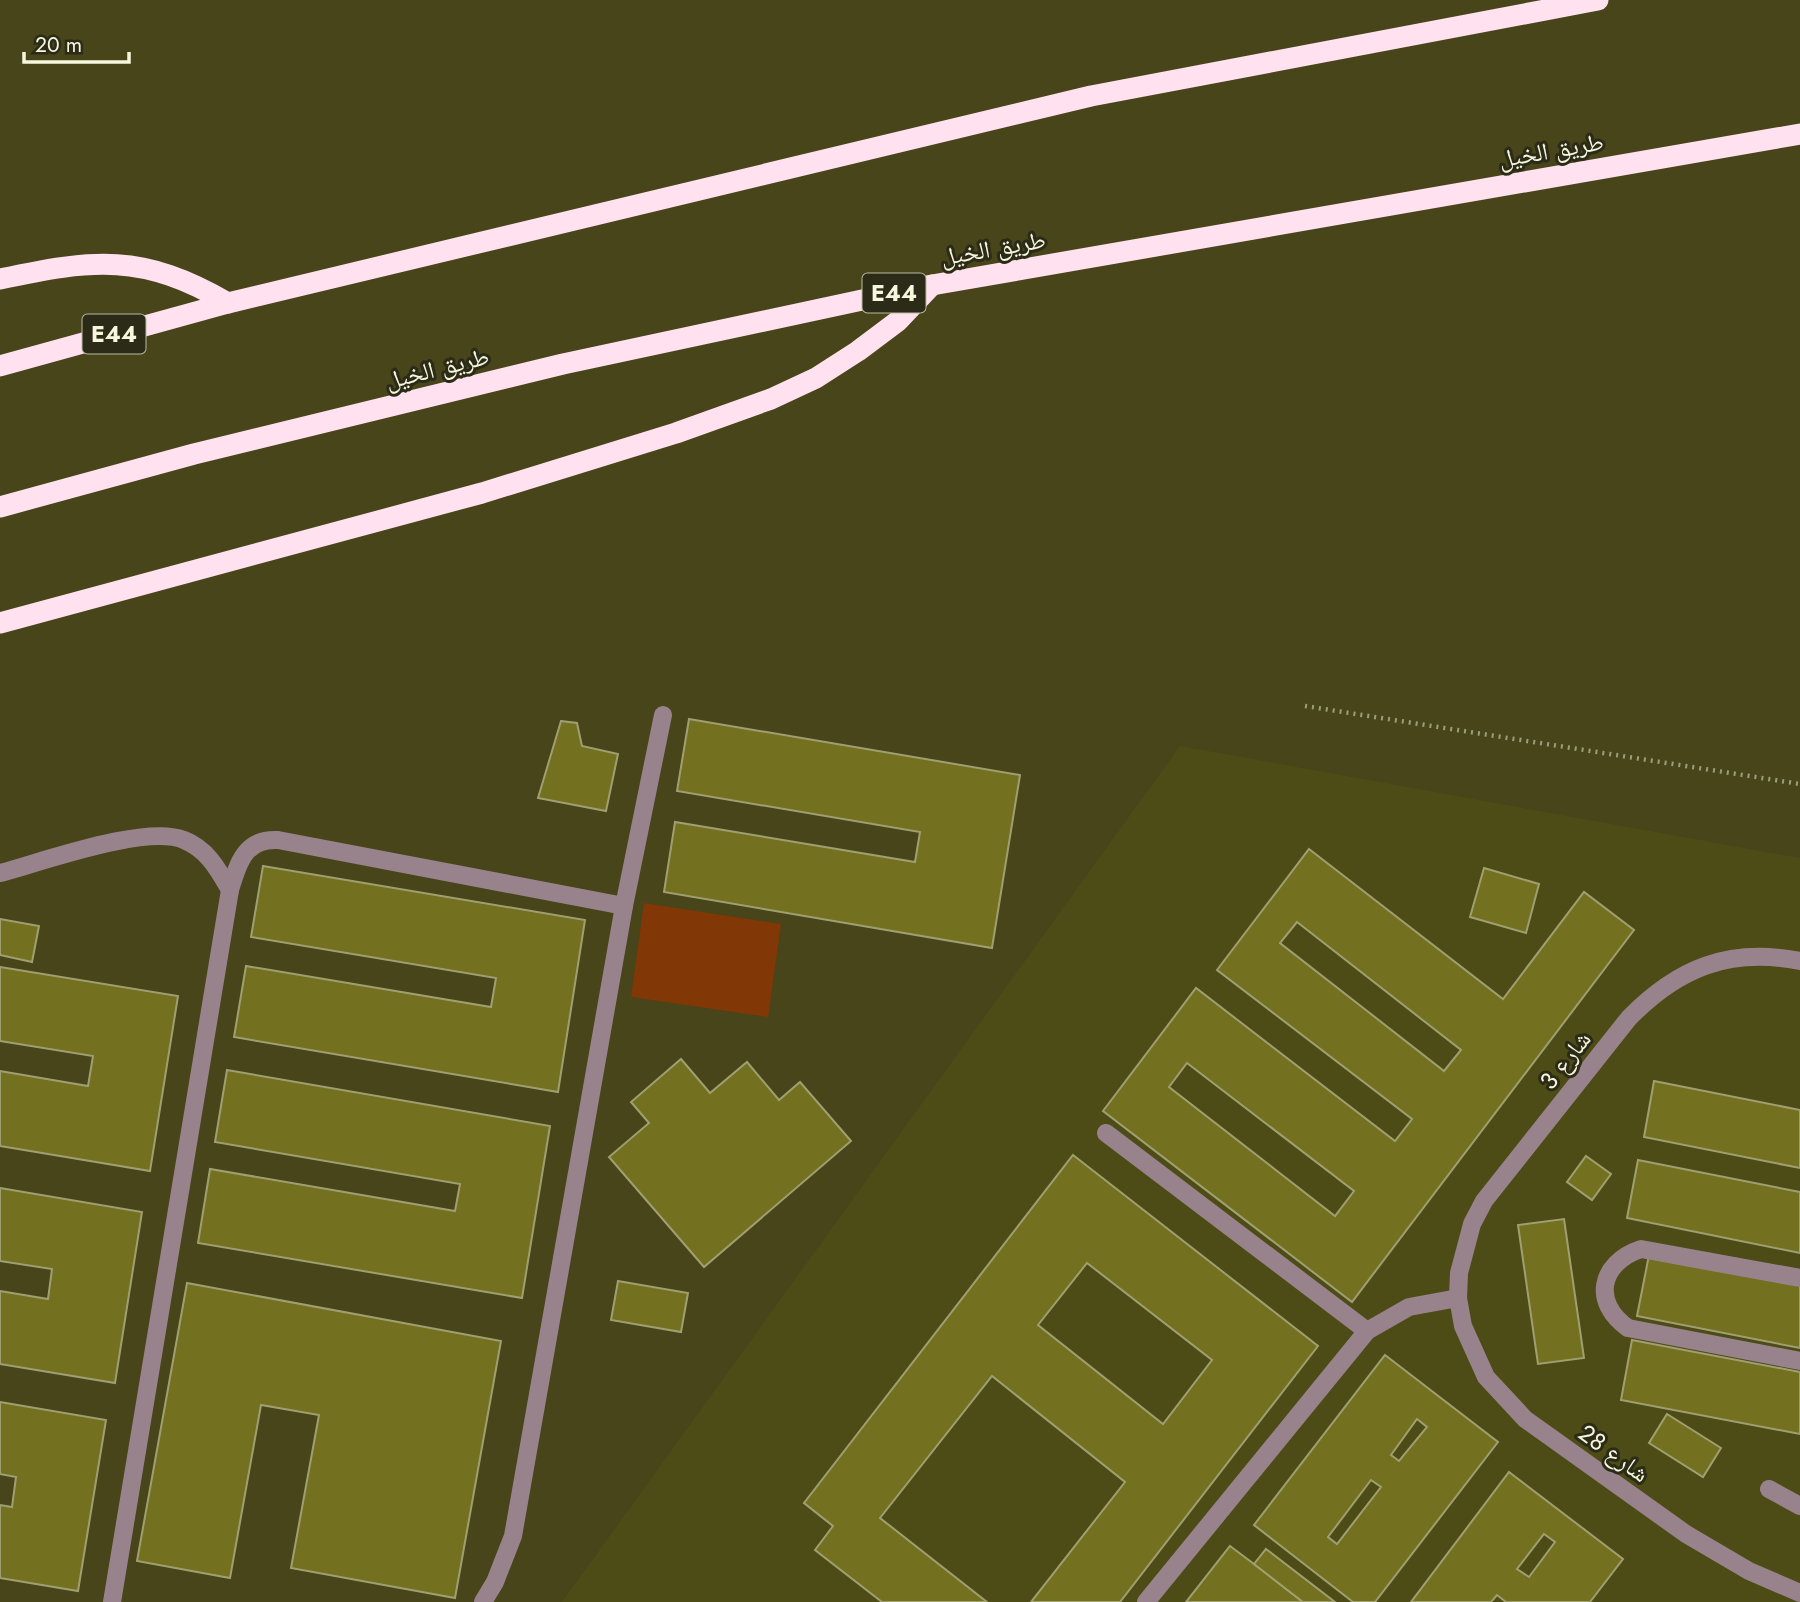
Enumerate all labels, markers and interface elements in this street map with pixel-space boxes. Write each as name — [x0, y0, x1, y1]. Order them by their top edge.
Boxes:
scale bar — [24, 21, 130, 65]
text: 20 m — [35, 30, 82, 60]
street label: طريق الخيل — [1496, 124, 1606, 176]
street label: طريق الخيل — [938, 222, 1048, 274]
road number: E44 — [862, 274, 926, 312]
road number: E44 — [82, 314, 146, 354]
street label: طريق الخيل — [381, 338, 493, 398]
street label: شارع 3 — [1531, 1023, 1599, 1097]
street label: شارع 28 — [1572, 1415, 1656, 1491]

